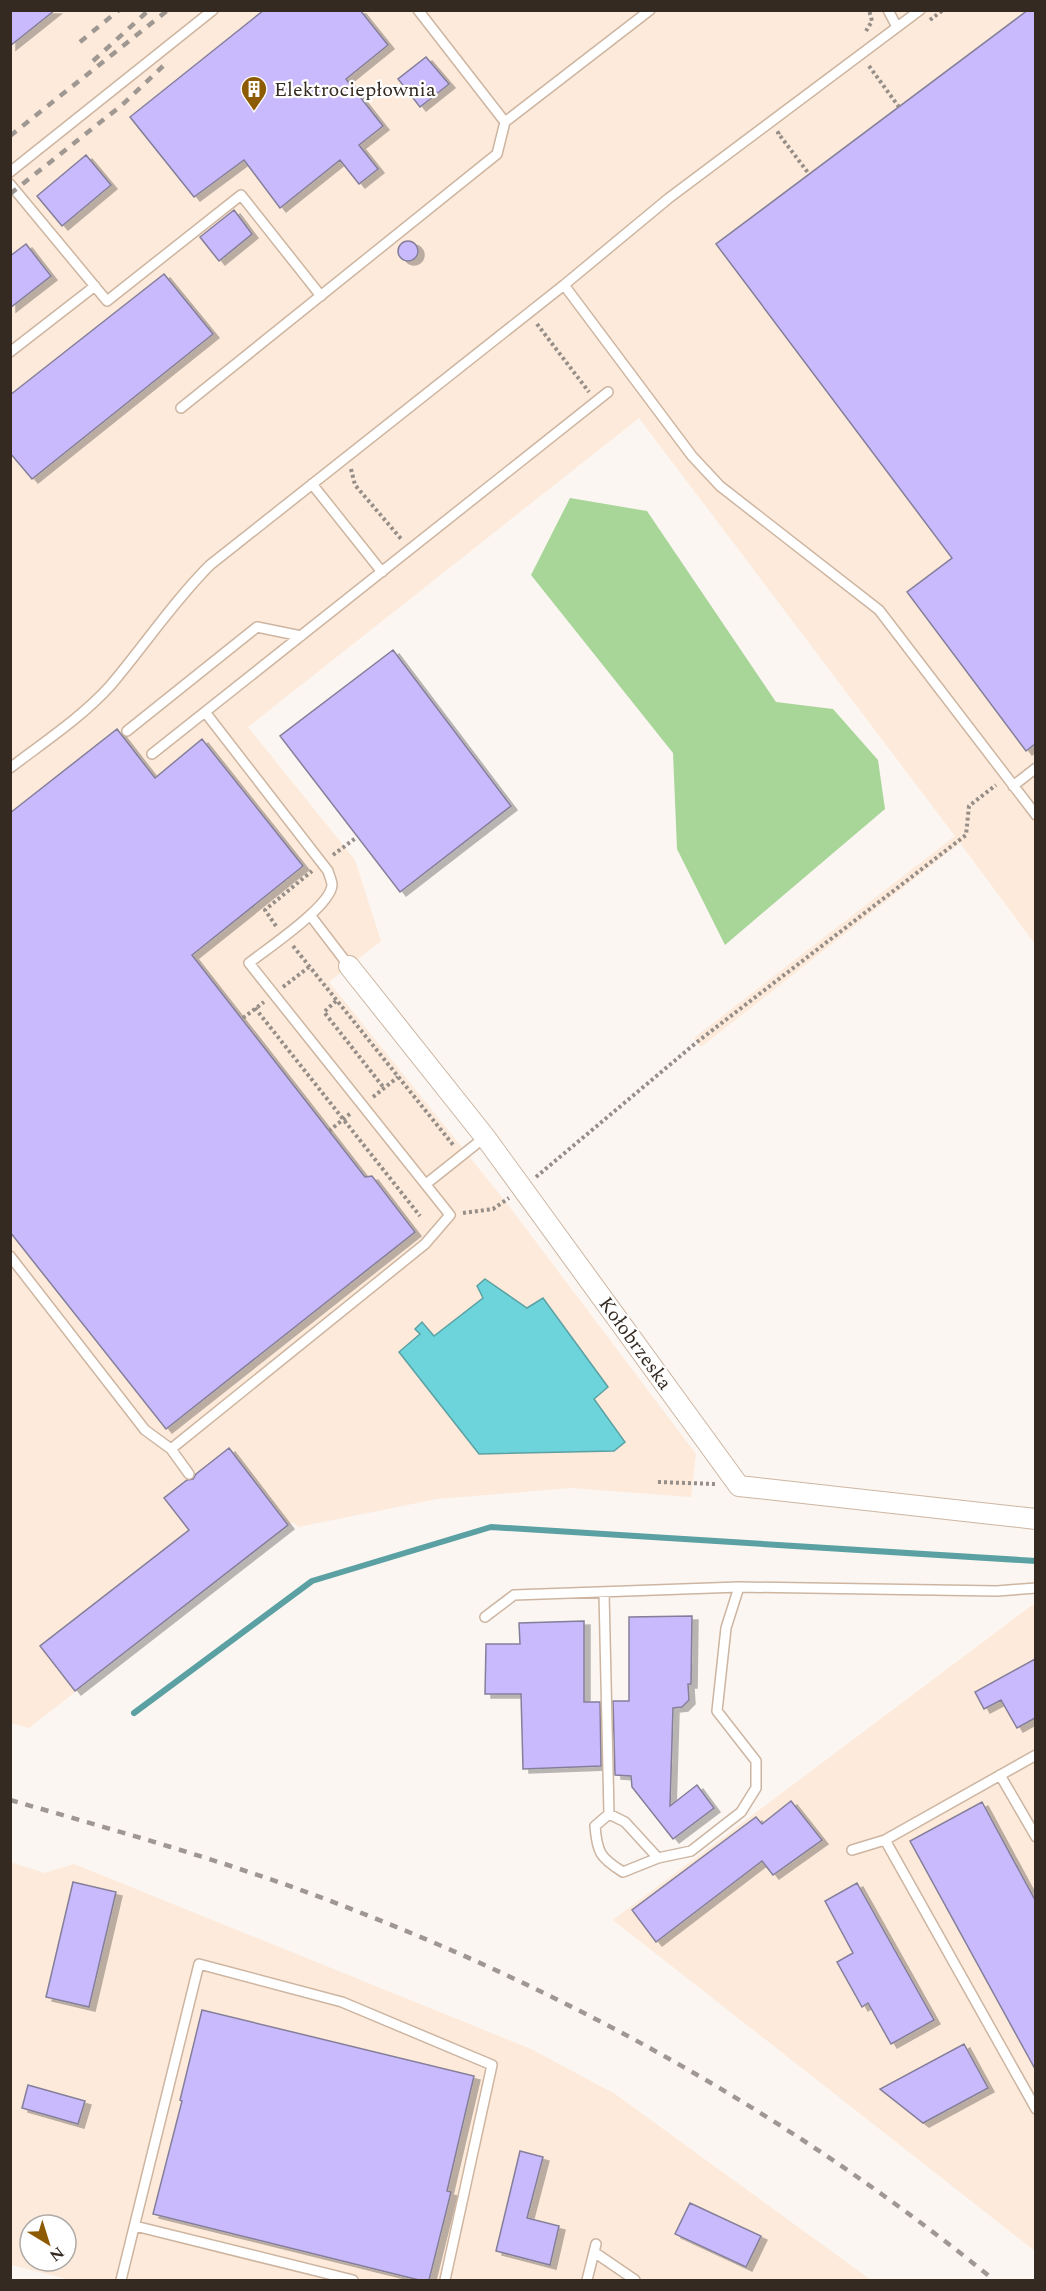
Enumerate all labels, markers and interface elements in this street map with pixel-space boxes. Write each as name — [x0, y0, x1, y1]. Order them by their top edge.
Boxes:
building icon: Elektrociepłownia — [239, 74, 269, 112]
place label: Elektrociepłownia — [274, 75, 436, 105]
street label: Kołobrzeska — [591, 1291, 679, 1397]
north arrow — [18, 2213, 78, 2273]
text: N — [44, 2241, 69, 2268]

